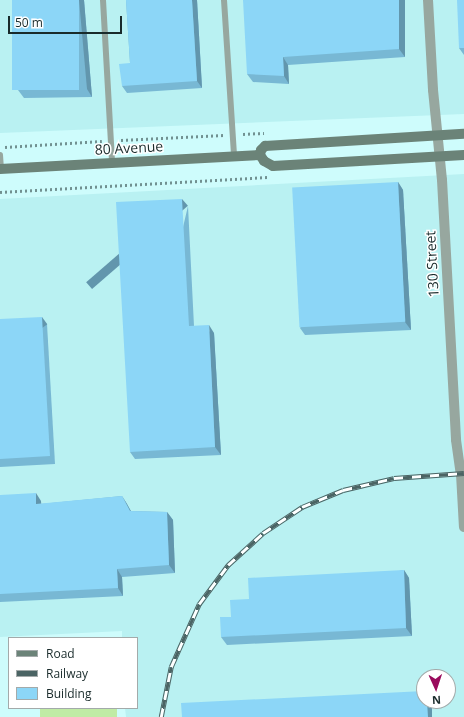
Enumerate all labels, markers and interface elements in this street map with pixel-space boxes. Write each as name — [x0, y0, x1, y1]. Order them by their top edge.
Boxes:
scale bar — [10, 8, 124, 34]
text: 50 m — [15, 14, 43, 31]
street label: 80 Avenue — [94, 138, 164, 158]
street label: 130 Street — [422, 230, 442, 298]
legend — [8, 637, 138, 709]
text: Road — [46, 645, 75, 662]
text: Railway — [46, 665, 88, 682]
north arrow — [416, 669, 456, 709]
text: Building — [46, 685, 91, 702]
text: N — [432, 693, 441, 708]

